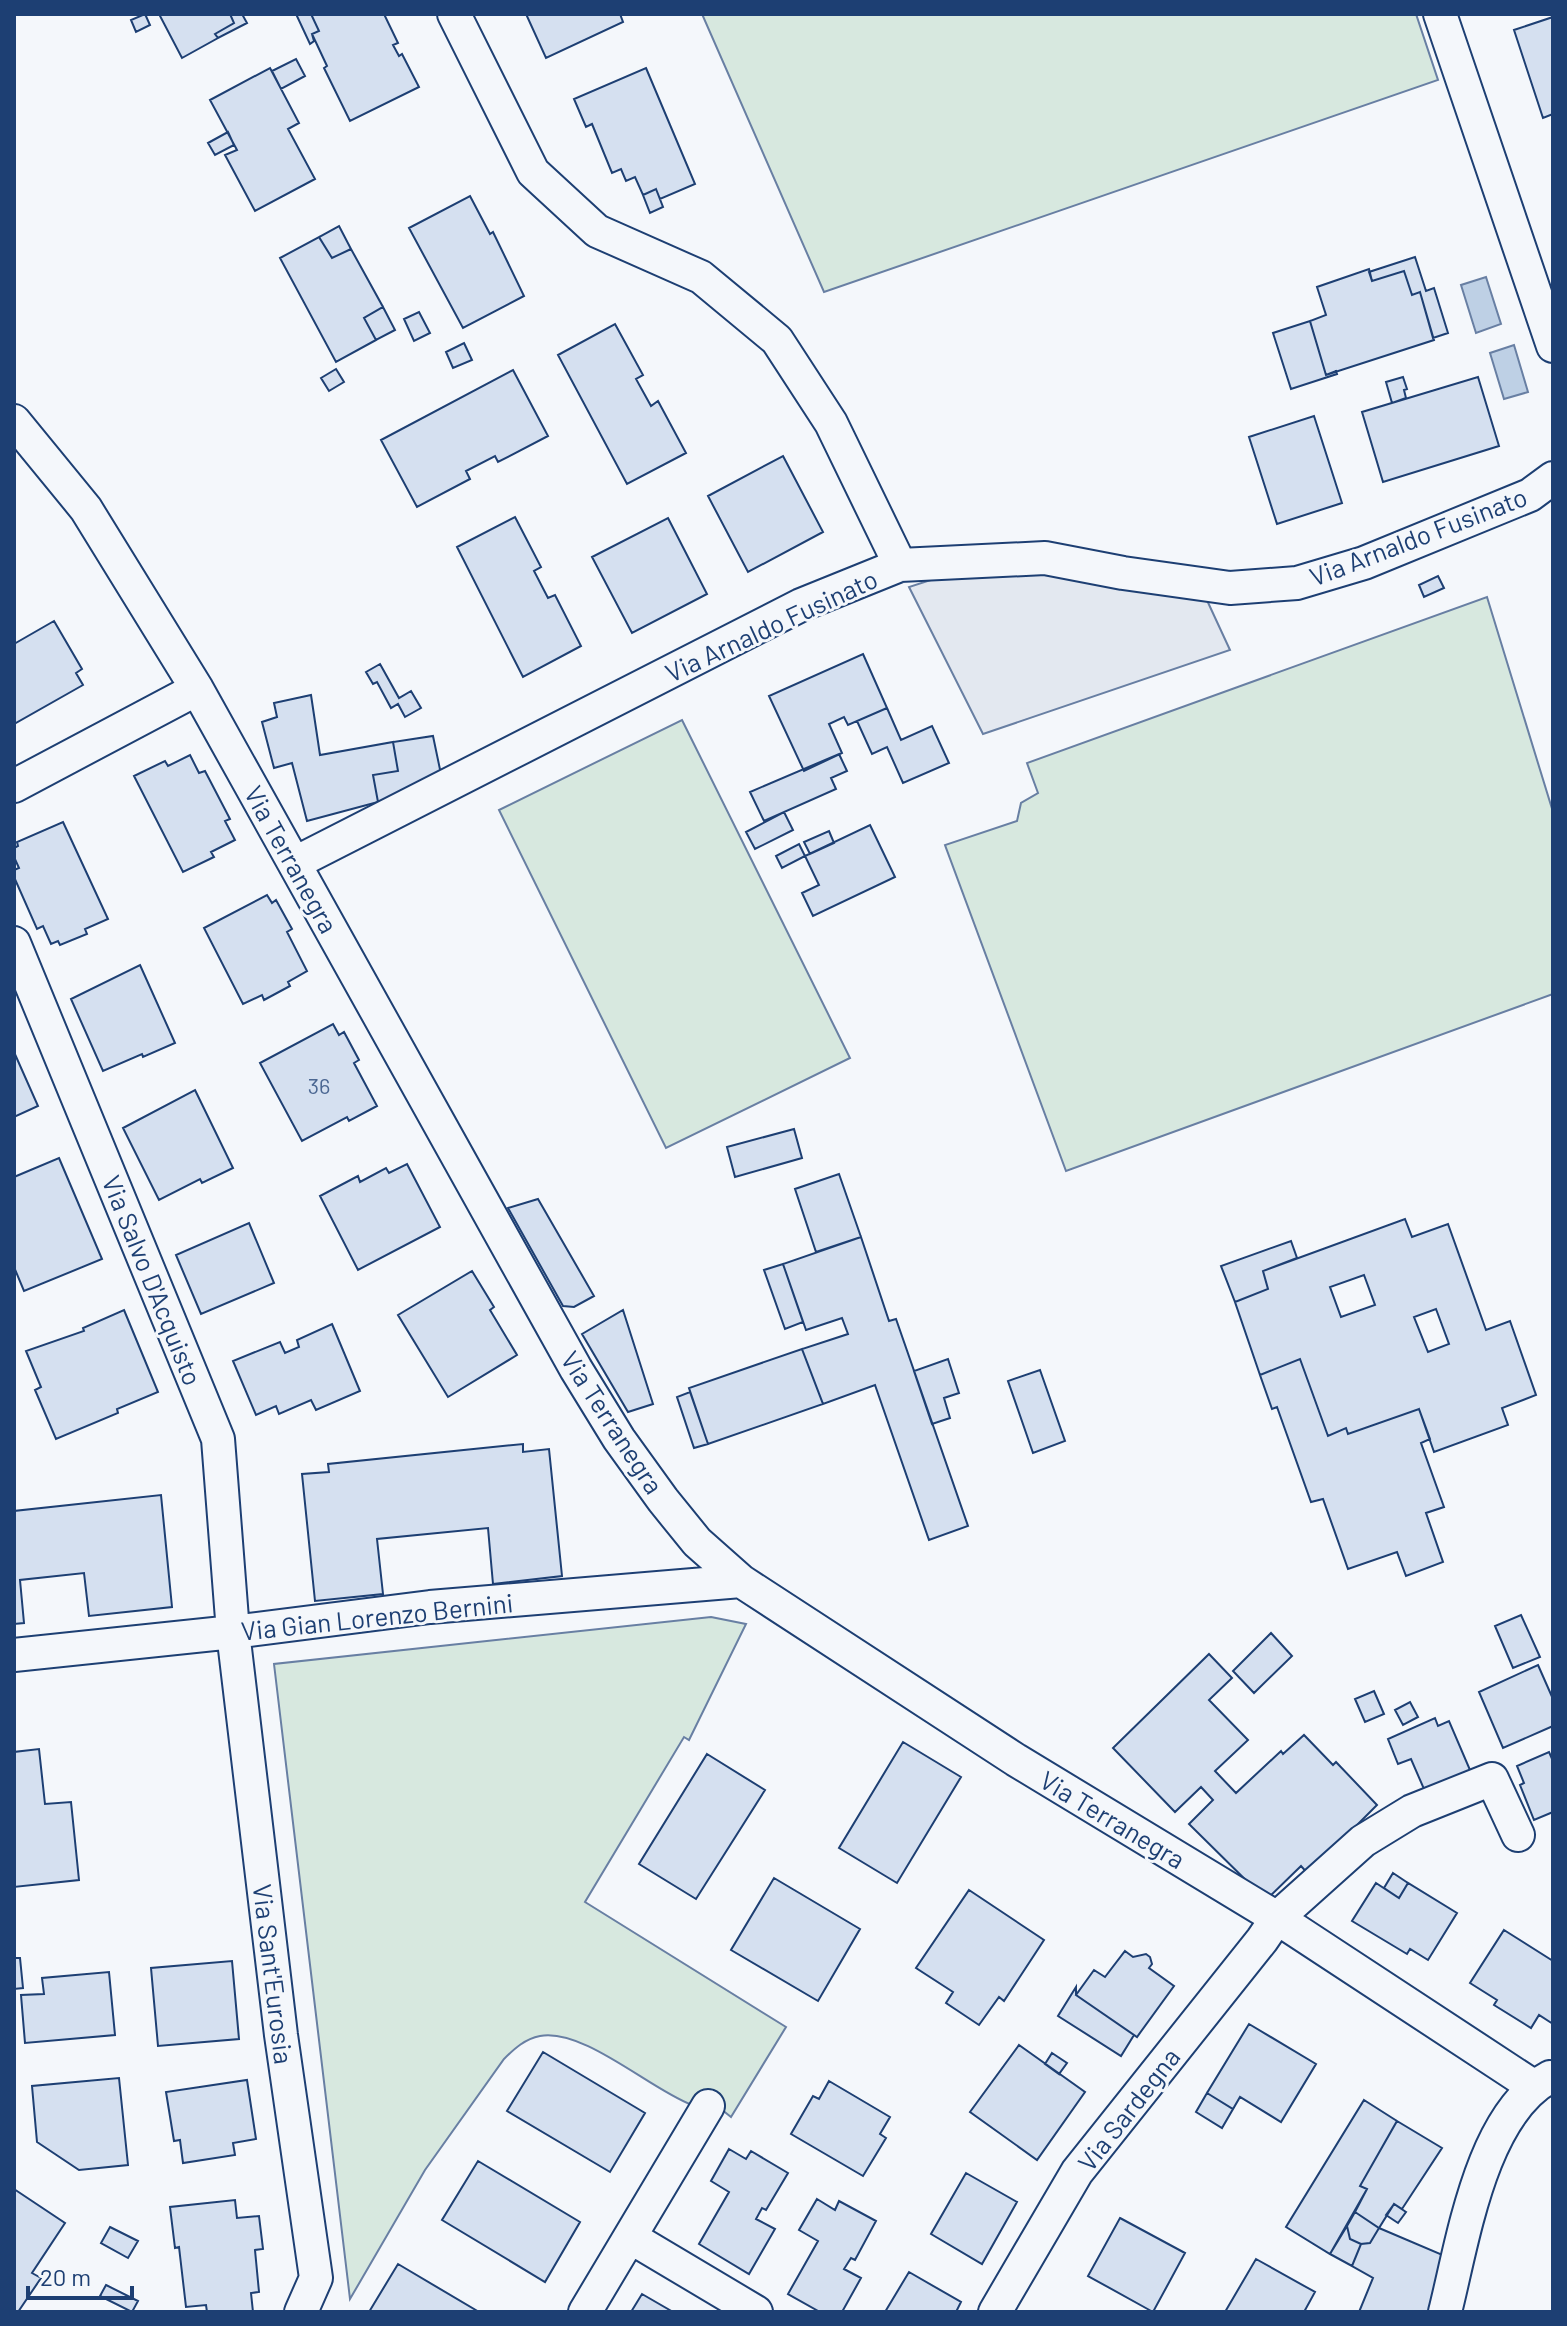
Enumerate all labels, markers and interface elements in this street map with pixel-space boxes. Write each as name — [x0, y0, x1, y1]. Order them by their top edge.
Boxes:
street label: Via Arnaldo Fusinato — [1305, 480, 1531, 592]
street label: Via Arnaldo Fusinato — [660, 562, 882, 688]
street label: Via Terranegra — [239, 780, 345, 938]
house number: 36 — [308, 1072, 330, 1098]
street label: Via Salvo D'Acquisto — [97, 1171, 209, 1389]
street label: Via Terranegra — [555, 1345, 671, 1499]
street label: Via Gian Lorenzo Bernini — [239, 1586, 515, 1646]
street label: Via Terranegra — [1035, 1764, 1191, 1874]
street label: Via Sant'Eurosia — [248, 1882, 300, 2066]
street label: Via Sardegna — [1070, 2041, 1186, 2177]
scale bar — [28, 2250, 132, 2300]
text: 20 m — [40, 2262, 91, 2291]

